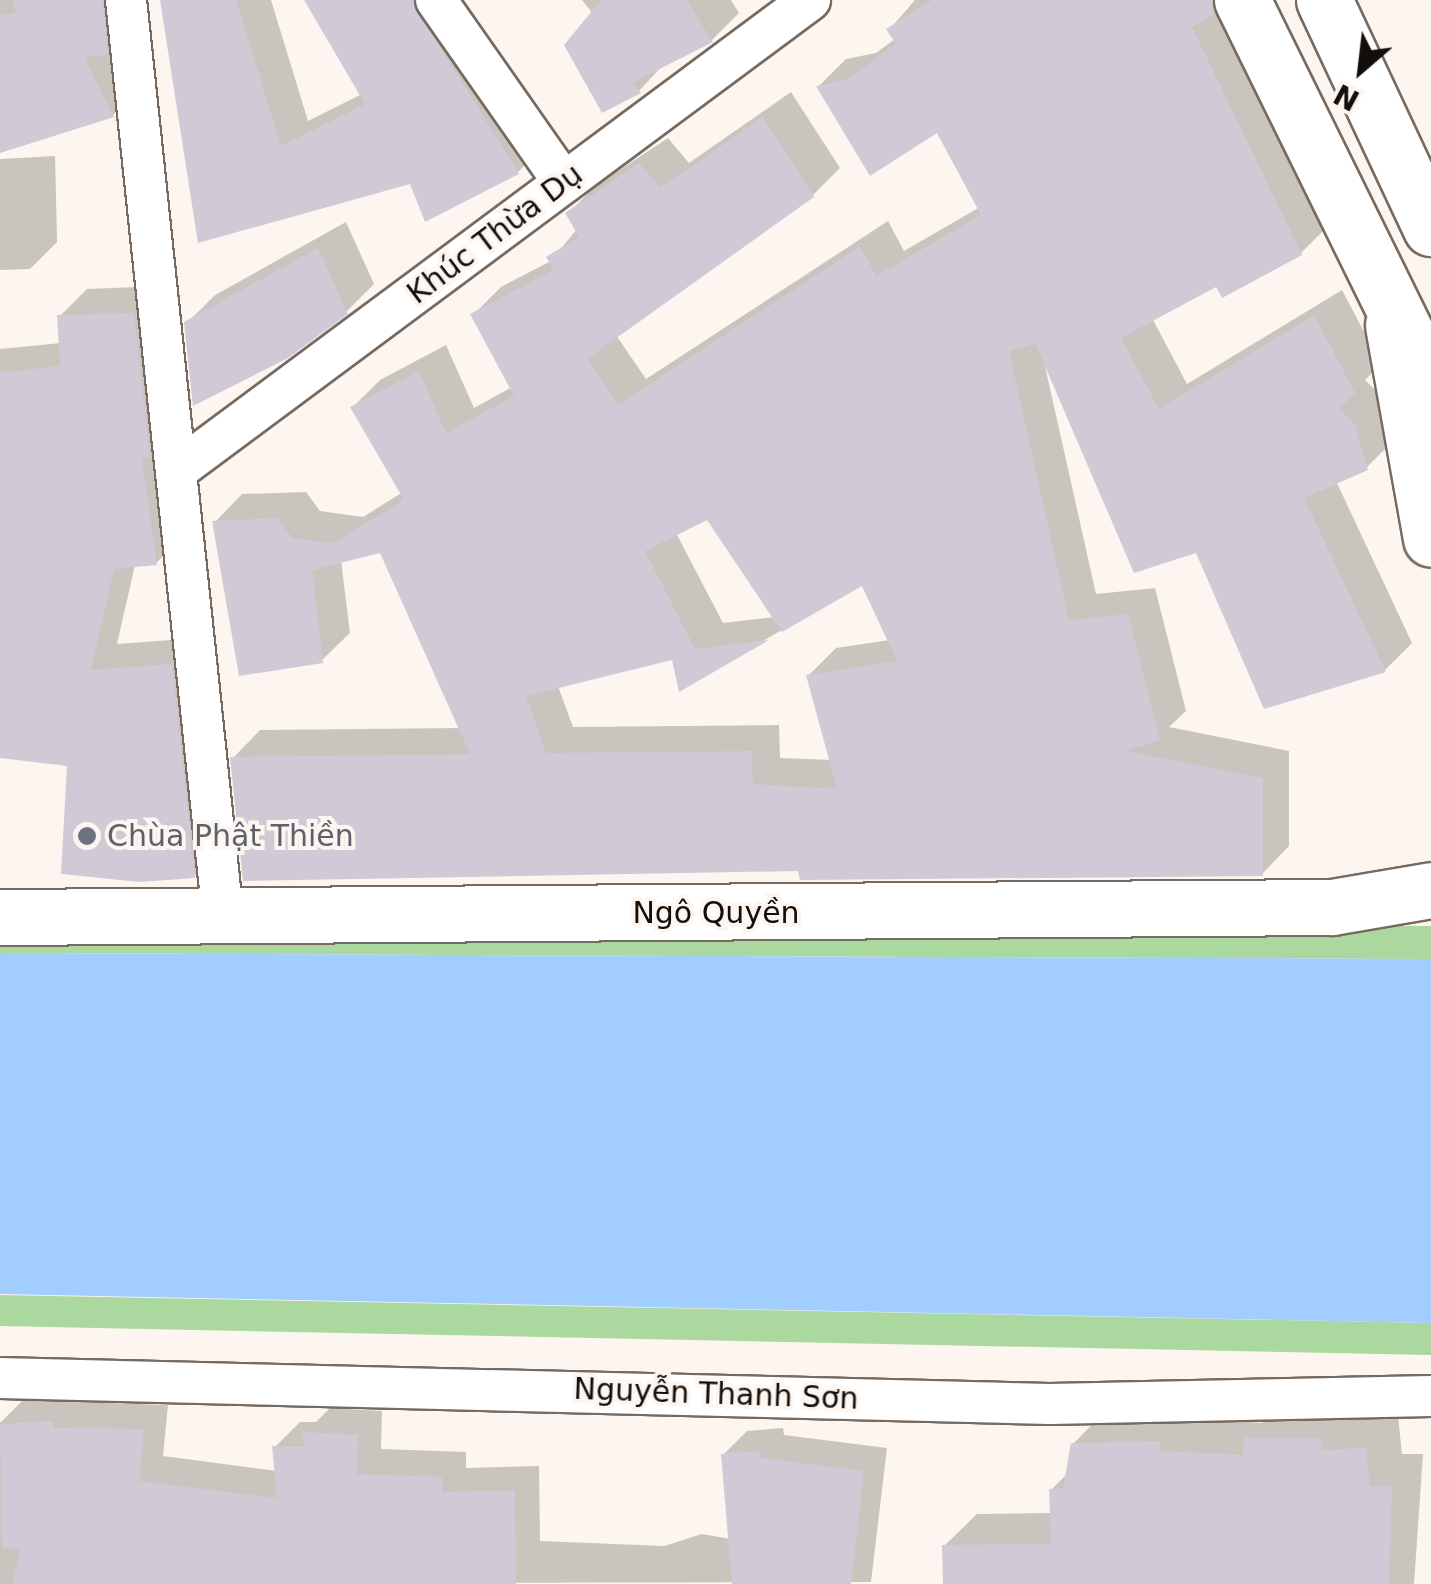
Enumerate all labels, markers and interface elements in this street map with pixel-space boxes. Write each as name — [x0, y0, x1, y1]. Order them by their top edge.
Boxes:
north arrow — [1311, 20, 1411, 120]
text: N — [1329, 77, 1365, 117]
street label: Khúc Thừa Dụ — [400, 156, 590, 312]
place label: Chùa Phật Thiền — [107, 818, 354, 854]
marker: Chùa Phật Thiền — [76, 825, 98, 847]
street label: Ngô Quyền — [632, 895, 800, 931]
street label: Nguyễn Thanh Sơn — [573, 1371, 859, 1417]

